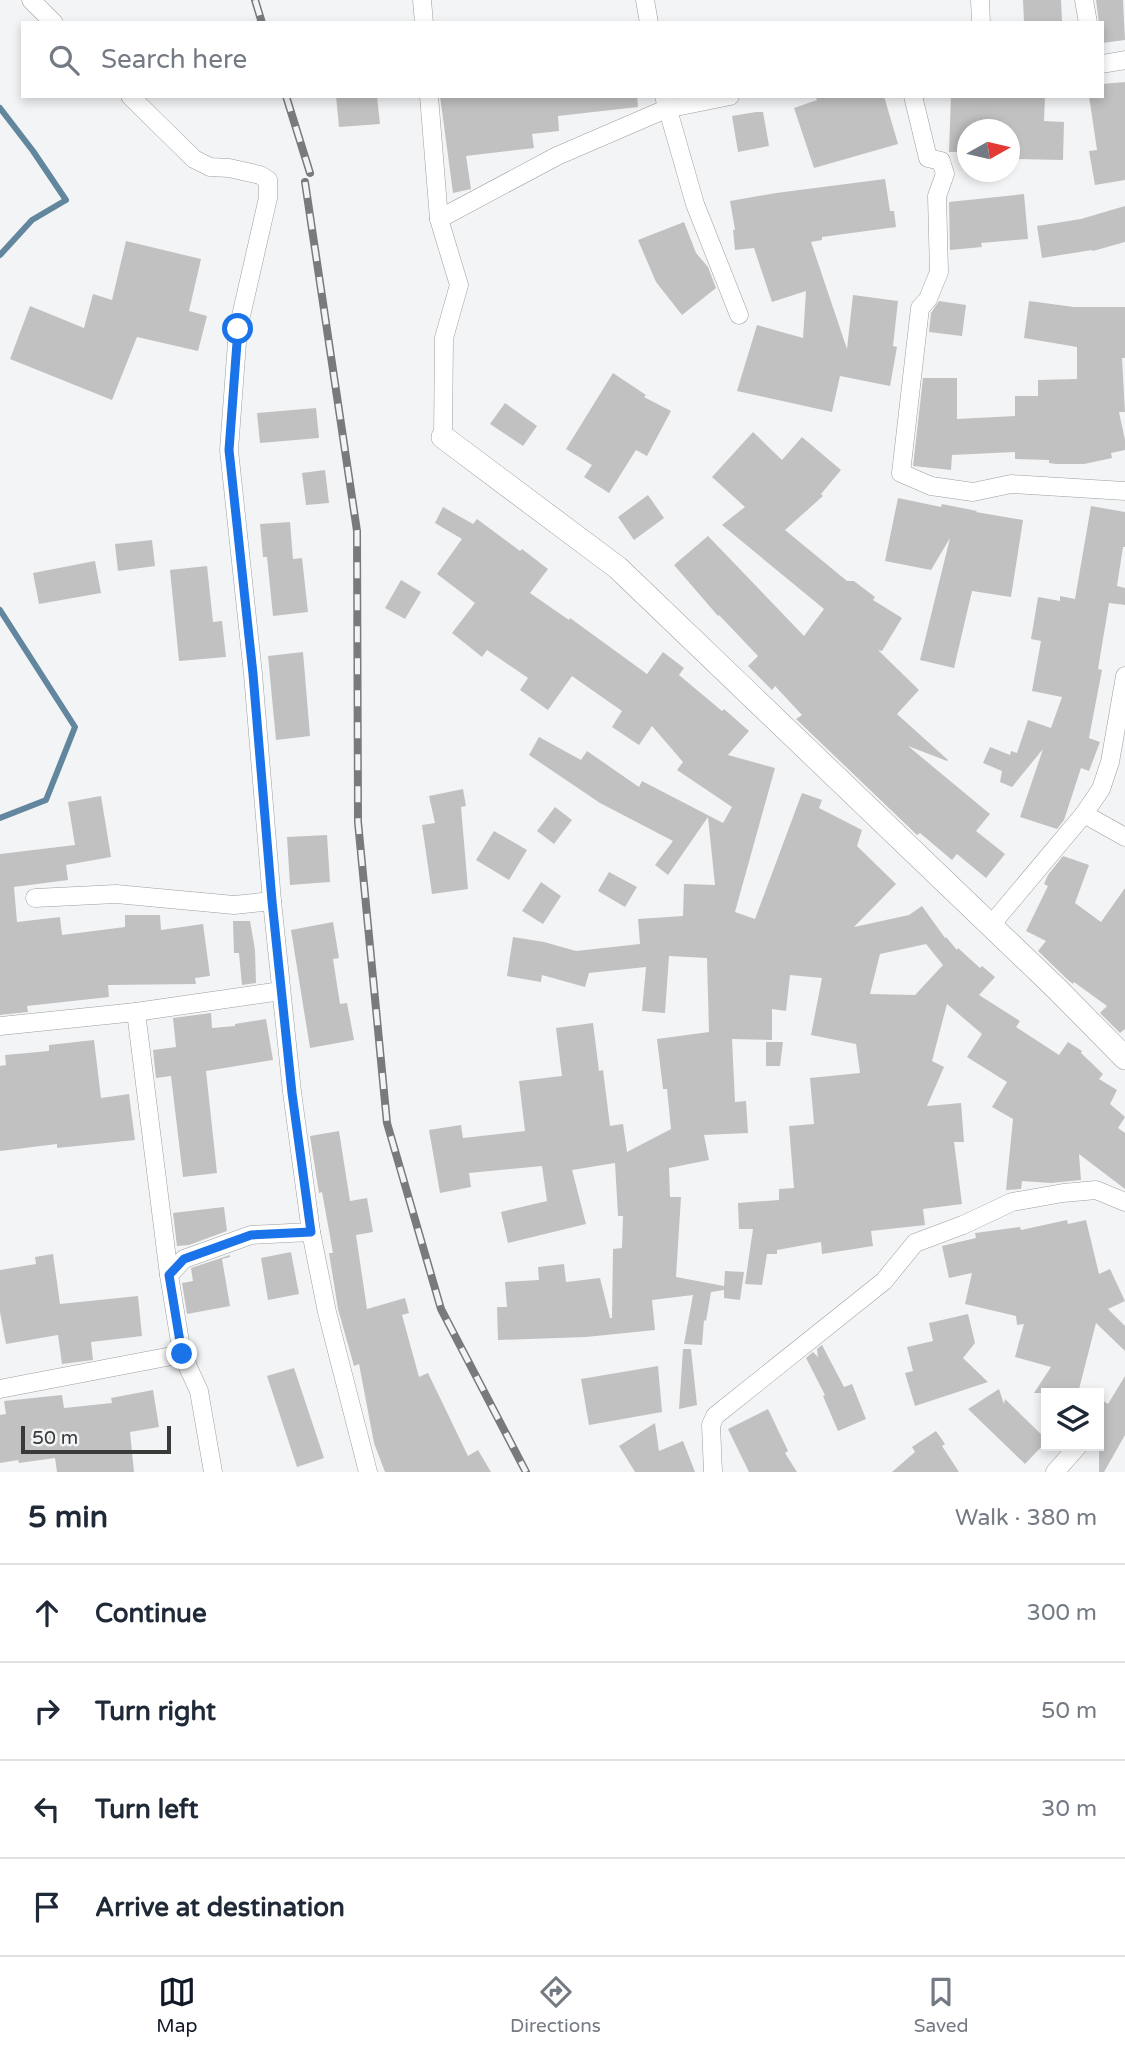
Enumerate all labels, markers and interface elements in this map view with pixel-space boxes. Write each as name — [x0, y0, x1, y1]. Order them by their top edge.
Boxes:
search box — [21, 21, 1104, 98]
icon: search — [45, 41, 83, 79]
text: Search here — [101, 44, 247, 75]
north arrow — [957, 119, 1020, 182]
route start — [222, 313, 253, 344]
route end — [166, 1338, 197, 1369]
map controls — [1041, 1388, 1104, 1451]
button: layers — [1041, 1388, 1104, 1451]
scale bar — [21, 1423, 172, 1455]
text: 50 m — [32, 1427, 78, 1449]
text: 5 min — [28, 1499, 108, 1536]
text: Walk · 380 m — [955, 1504, 1097, 1532]
icon: ahead — [28, 1594, 66, 1632]
text: Continue — [95, 1598, 207, 1629]
text: 300 m — [1027, 1599, 1097, 1627]
icon: right — [28, 1692, 66, 1730]
text: Turn right — [95, 1696, 216, 1727]
text: 50 m — [1041, 1697, 1097, 1725]
icon: left — [28, 1790, 66, 1828]
text: Turn left — [95, 1794, 198, 1825]
text: 30 m — [1041, 1795, 1097, 1823]
icon: arrive — [28, 1888, 66, 1926]
text: Arrive at destination — [95, 1892, 345, 1923]
tab: Map — [156, 1973, 197, 2037]
tab: Directions — [510, 1973, 601, 2037]
tab: Saved — [914, 1973, 969, 2037]

